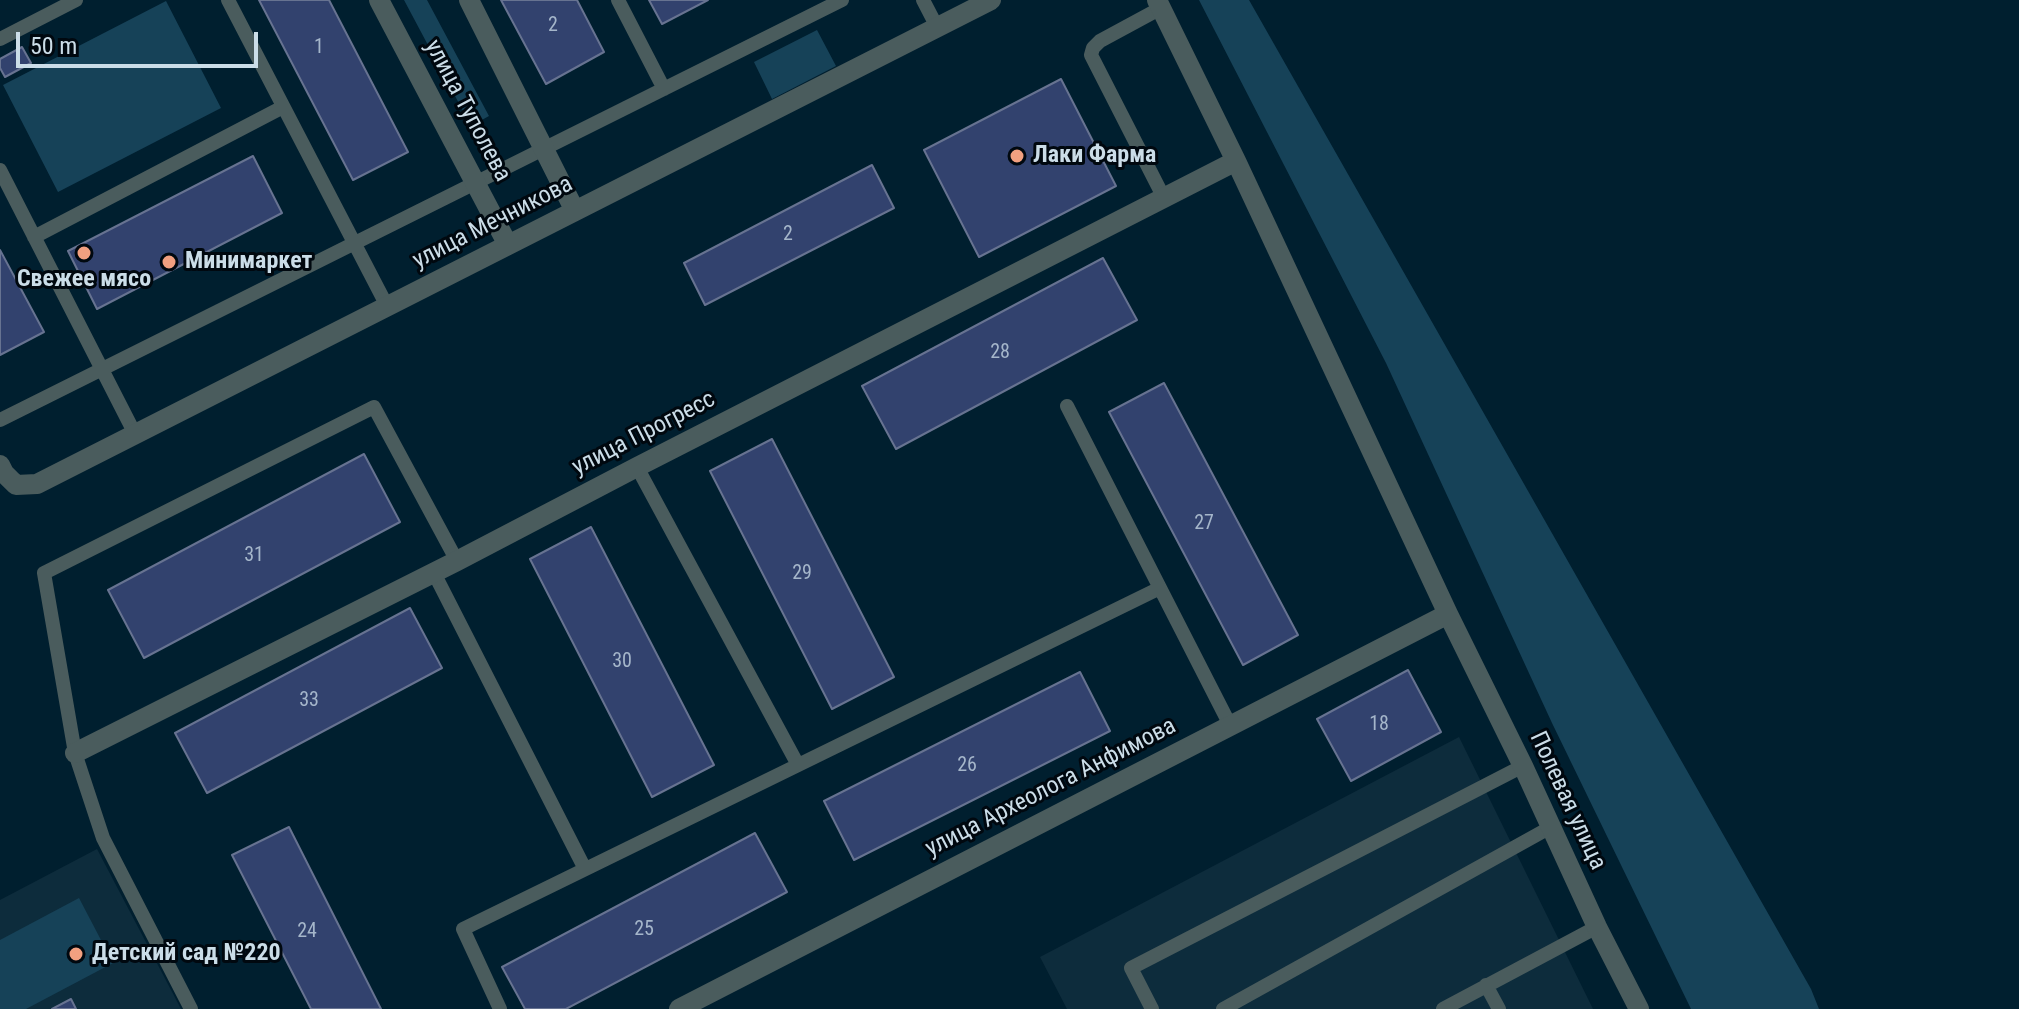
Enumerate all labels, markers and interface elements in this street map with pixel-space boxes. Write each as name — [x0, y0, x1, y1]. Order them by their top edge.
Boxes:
house number: 2 — [548, 14, 558, 38]
scale bar — [20, 16, 262, 66]
text: 50 m — [30, 32, 77, 60]
street label: улица Туполева — [418, 35, 516, 187]
house number: 1 — [314, 36, 324, 60]
place label: Лаки Фарма — [1033, 142, 1156, 170]
marker: Лаки Фарма — [1008, 147, 1026, 165]
street label: улица Мечникова — [408, 170, 578, 276]
house number: 2 — [783, 223, 793, 247]
marker: Свежее мясо — [75, 244, 93, 262]
place label: Минимаркет — [185, 248, 312, 276]
marker: Минимаркет — [160, 253, 178, 271]
place label: Свежее мясо — [17, 266, 151, 294]
house number: 28 — [990, 341, 1010, 365]
street label: улица Прогресс — [568, 386, 720, 482]
house number: 27 — [1194, 512, 1214, 536]
house number: 31 — [244, 544, 264, 568]
house number: 29 — [792, 562, 812, 586]
house number: 30 — [612, 650, 632, 674]
house number: 33 — [299, 689, 319, 713]
street label: улица Археолога Анфимова — [921, 712, 1181, 864]
house number: 18 — [1369, 713, 1389, 737]
street label: Полевая улица — [1522, 727, 1612, 875]
house number: 26 — [957, 754, 977, 778]
house number: 25 — [634, 918, 654, 942]
house number: 24 — [297, 920, 317, 944]
place label: Детский сад №220 — [92, 940, 281, 968]
marker: Детский сад №220 — [67, 945, 85, 963]

